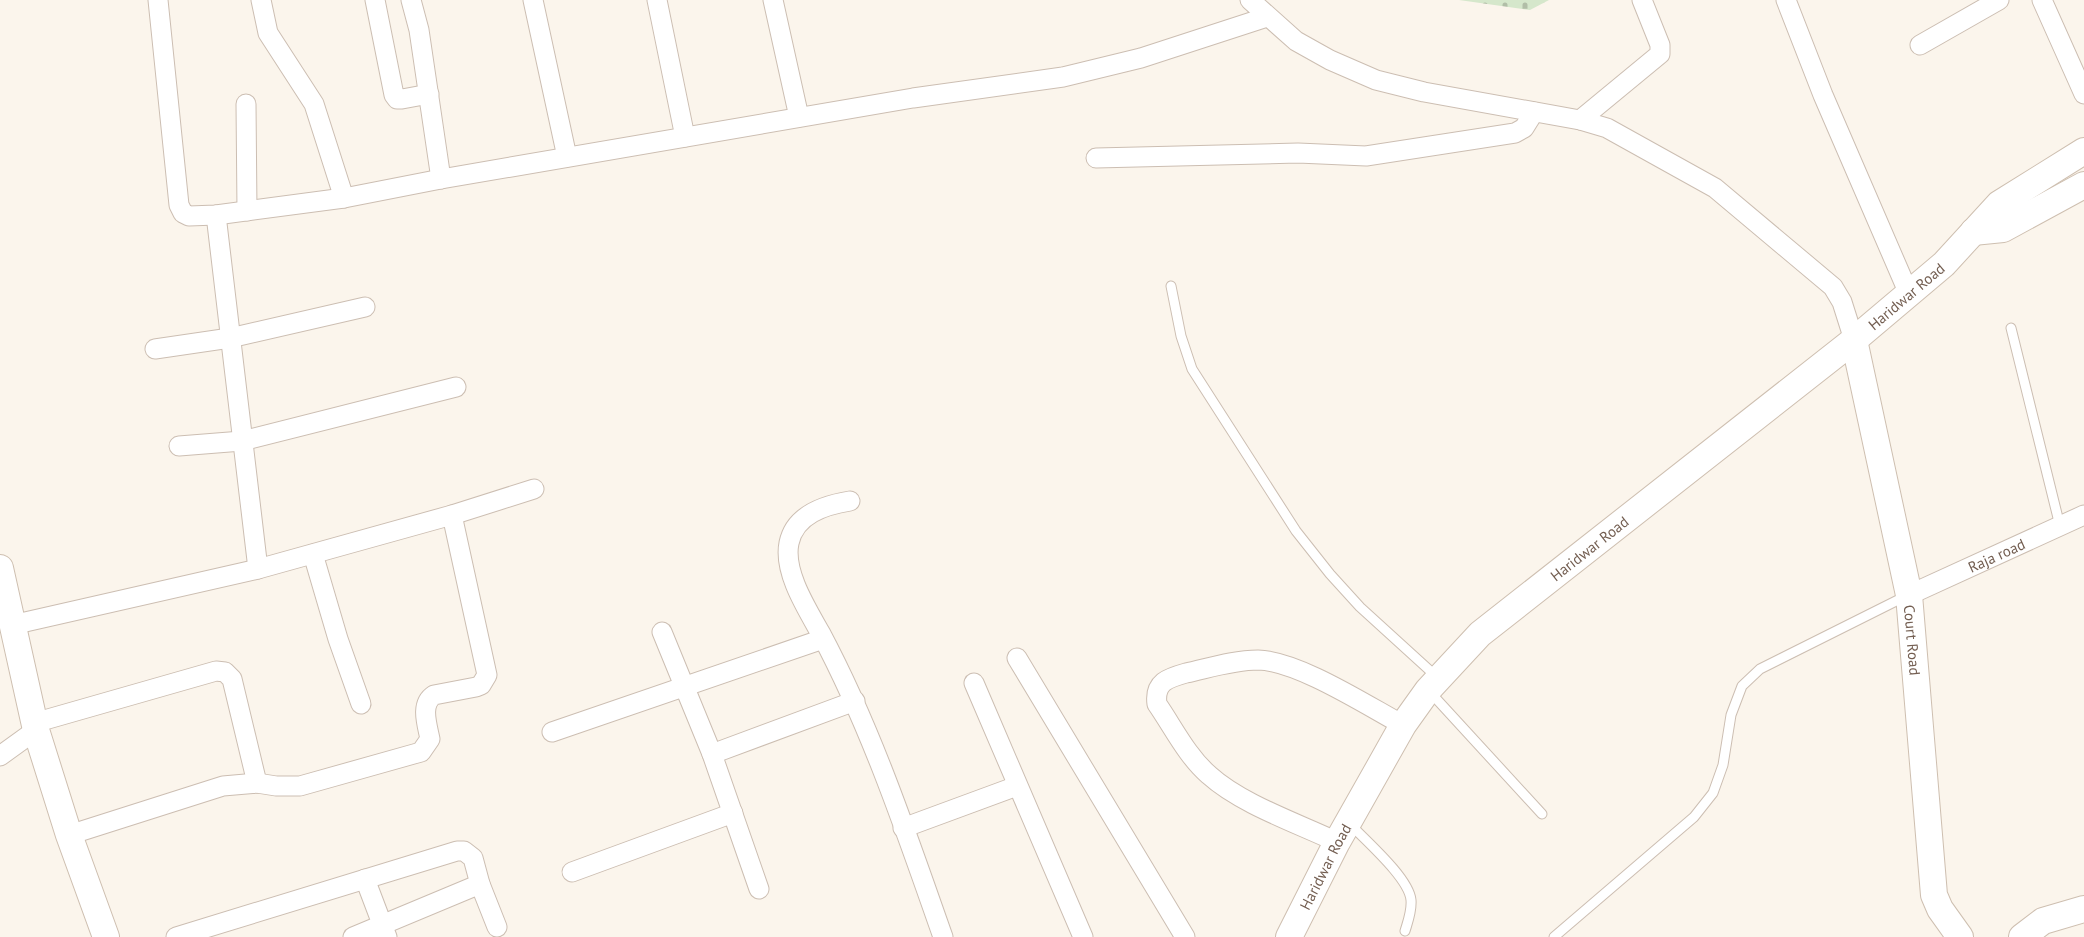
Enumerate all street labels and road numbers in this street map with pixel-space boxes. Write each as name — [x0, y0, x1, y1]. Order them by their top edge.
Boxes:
street label: Haridwar Road — [1864, 258, 1948, 334]
street label: Haridwar Road — [1546, 512, 1632, 585]
street label: Raja road — [1965, 534, 2028, 576]
street label: Court Road — [1900, 604, 1925, 676]
street label: Haridwar Road — [1295, 820, 1355, 913]

